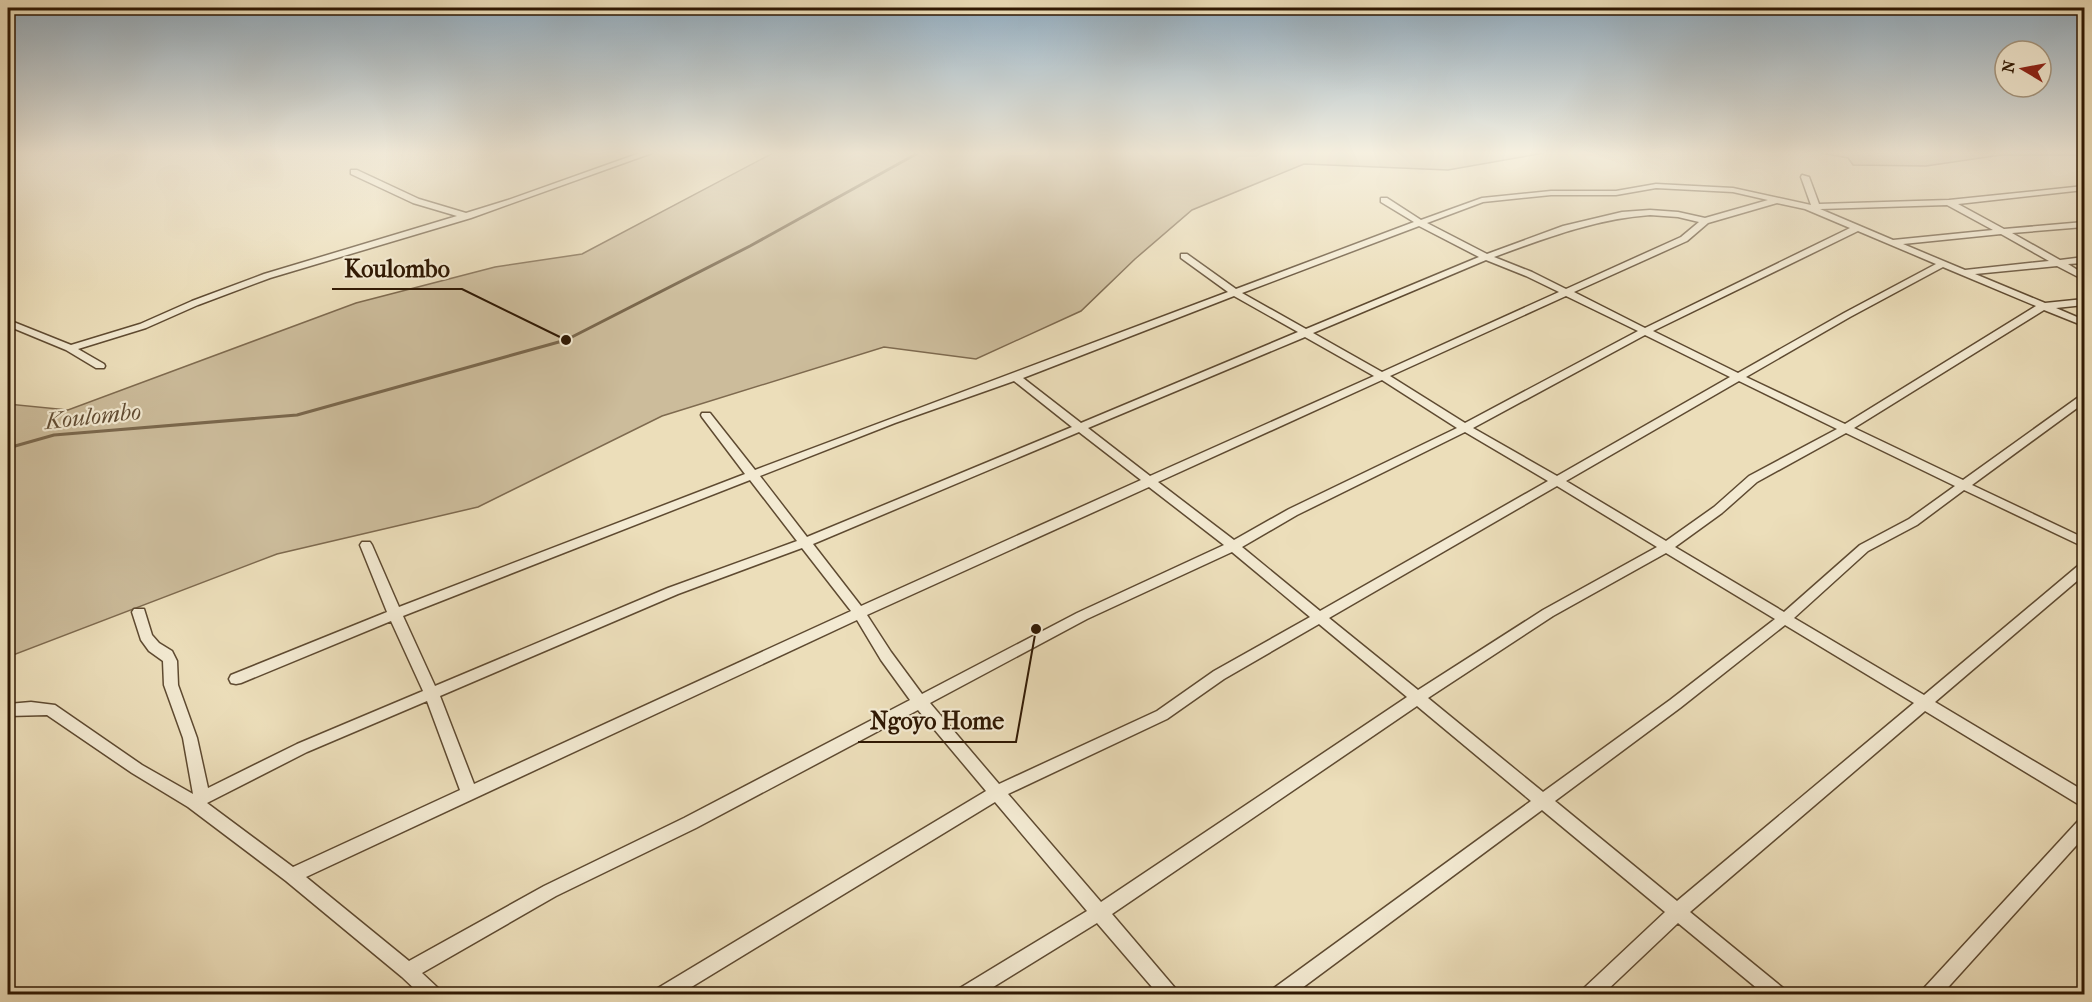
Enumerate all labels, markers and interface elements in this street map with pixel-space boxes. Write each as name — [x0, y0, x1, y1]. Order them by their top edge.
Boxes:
north arrow — [1993, 39, 2053, 99]
text: N — [1998, 58, 2019, 74]
callout: Koulombo — [332, 247, 462, 289]
text: Koulombo — [344, 255, 450, 283]
water label: Koulombo — [42, 397, 142, 435]
callout: Ngoyo Home — [858, 700, 1016, 742]
text: Ngoyo Home — [870, 707, 1004, 735]

